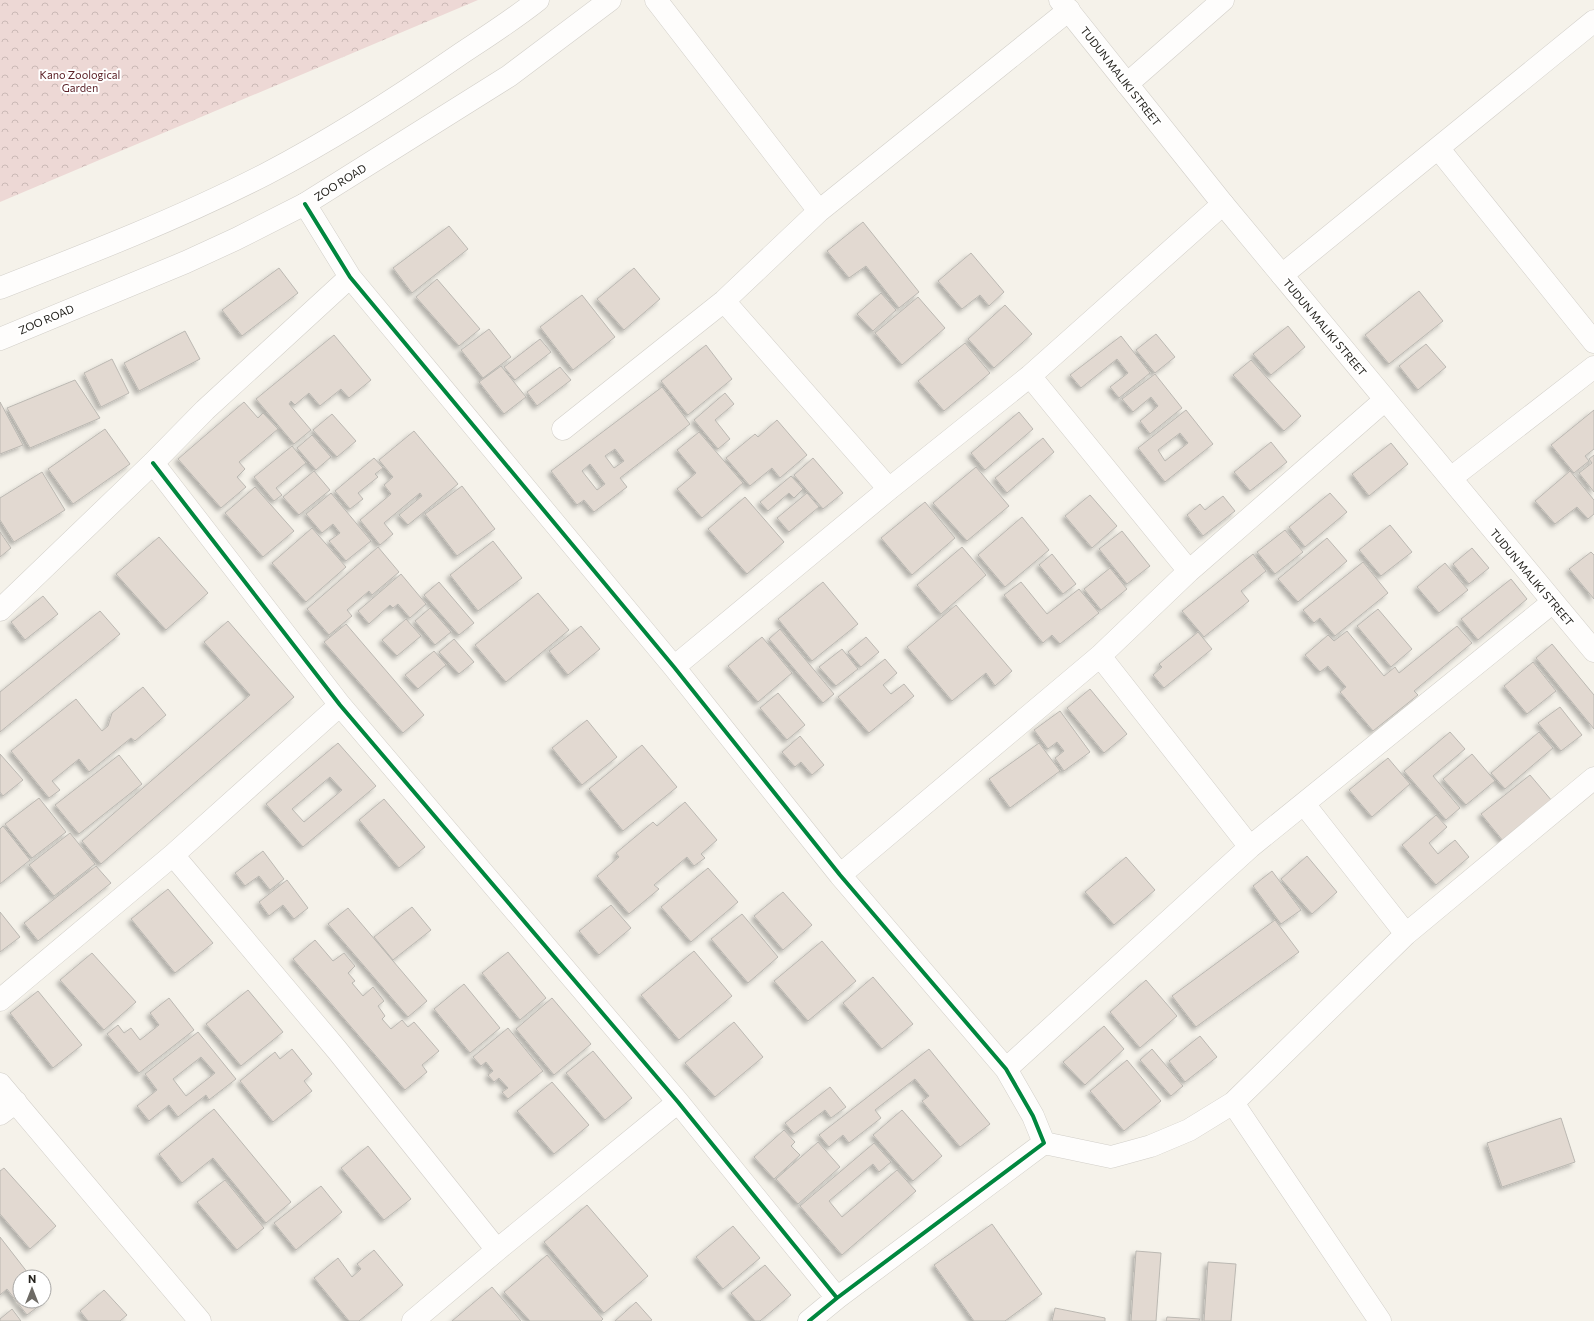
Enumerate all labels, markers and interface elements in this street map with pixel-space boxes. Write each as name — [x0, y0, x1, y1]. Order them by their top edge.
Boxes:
street label: TUDUN MALIKI STREET — [1078, 24, 1164, 128]
park label: Kano Zoological Garden — [40, 68, 120, 94]
street label: ZOO ROAD — [312, 161, 368, 203]
street label: TUDUN MALIKI STREET — [1281, 276, 1369, 378]
street label: ZOO ROAD — [16, 302, 76, 336]
street label: TUDUN MALIKI STREET — [1488, 526, 1576, 628]
north arrow — [12, 1269, 52, 1309]
text: N — [28, 1272, 36, 1285]

